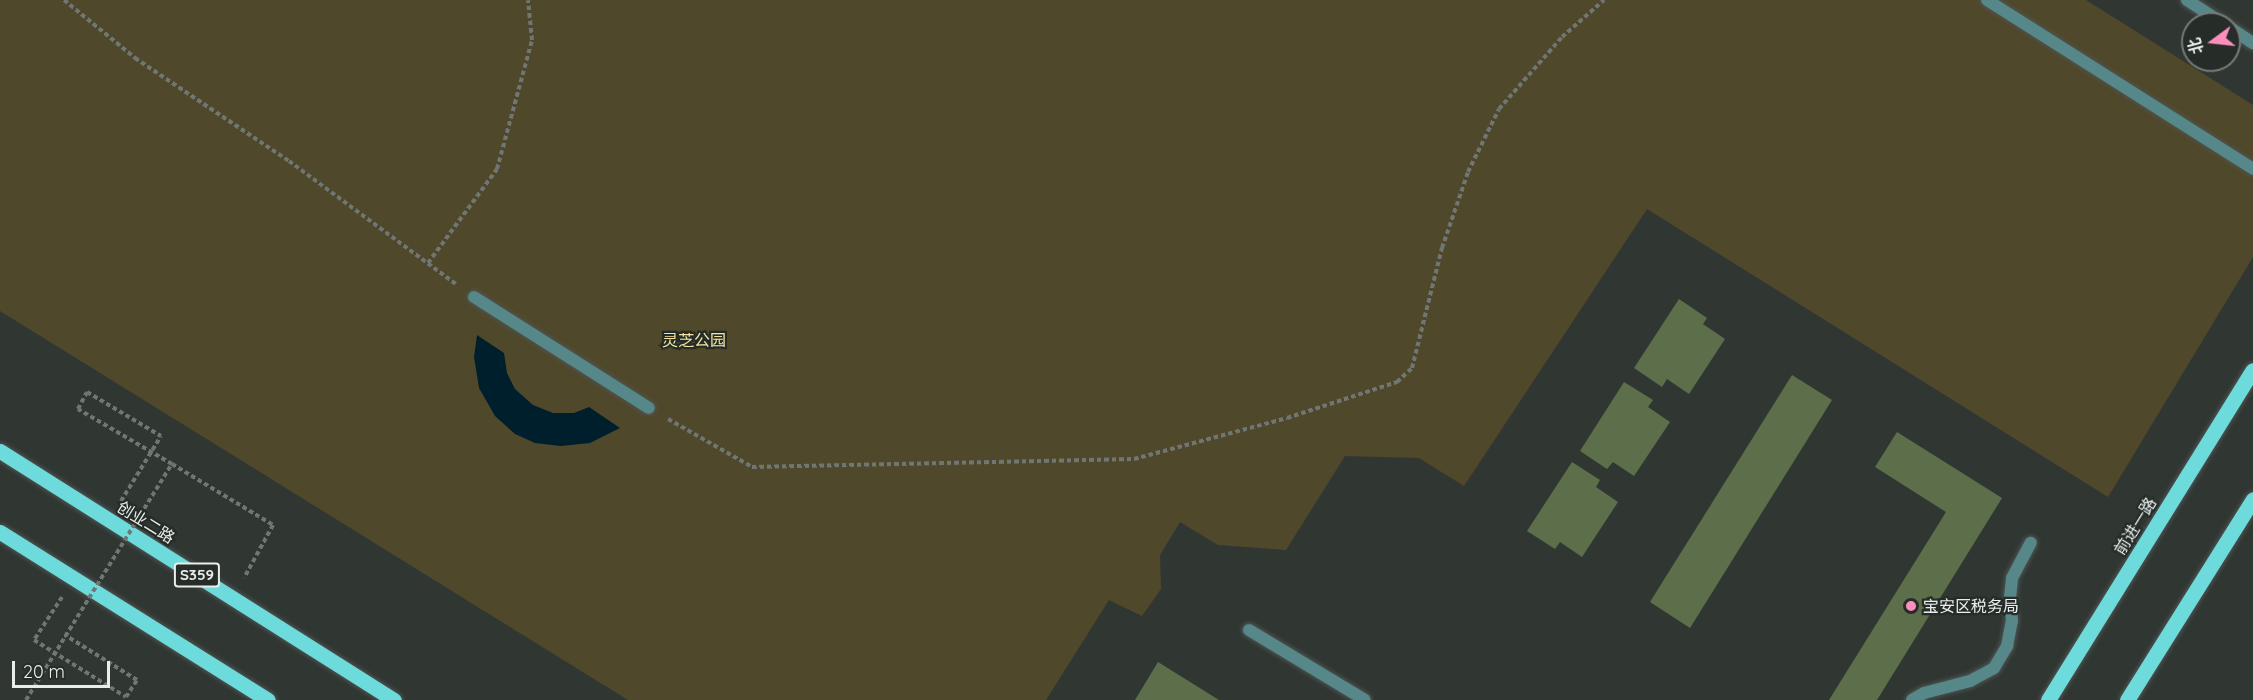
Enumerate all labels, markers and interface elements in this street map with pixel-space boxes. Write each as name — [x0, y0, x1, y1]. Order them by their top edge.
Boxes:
north arrow — [2181, 12, 2241, 72]
text: 北 — [2184, 36, 2207, 56]
park label: 灵芝公园 — [662, 330, 726, 350]
street label: 前进一路 — [2110, 494, 2160, 558]
street label: 创业二路 — [114, 497, 178, 547]
road number: S359 — [173, 563, 221, 587]
place label: 宝安区税务局 — [1923, 596, 2019, 616]
marker: 宝安区税务局 — [1904, 599, 1918, 613]
scale bar — [15, 649, 112, 687]
text: 20 m — [23, 660, 65, 683]

